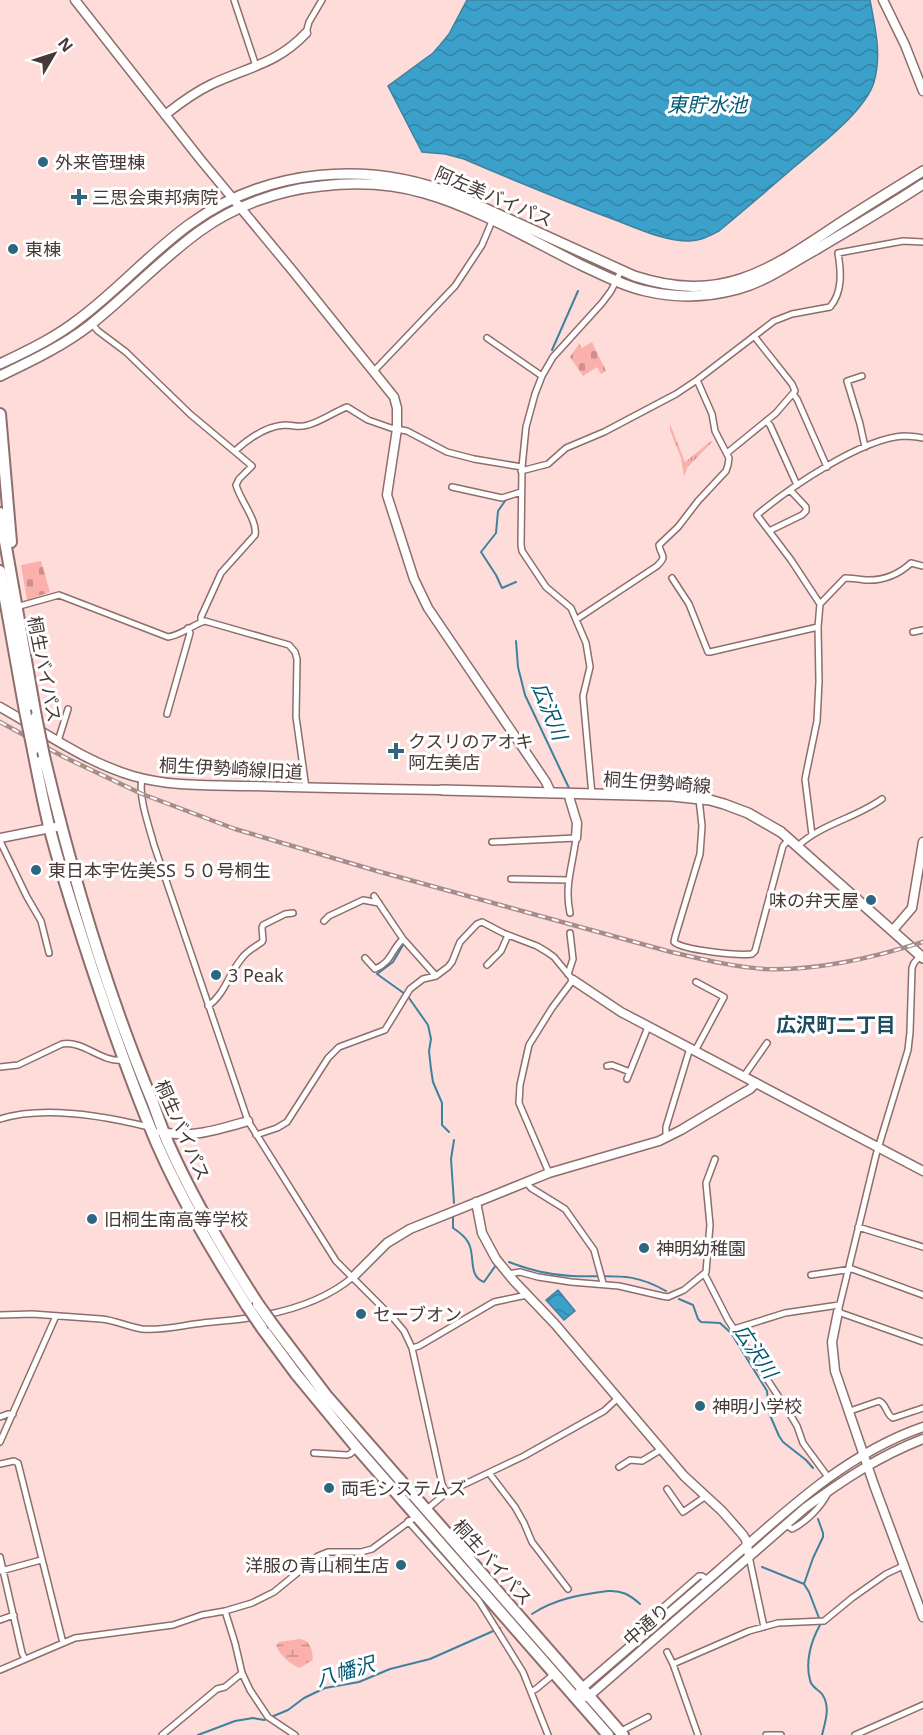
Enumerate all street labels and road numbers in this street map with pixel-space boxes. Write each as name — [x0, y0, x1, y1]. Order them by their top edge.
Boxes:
street label: 阿左美バイパス — [431, 160, 557, 232]
street label: 桐生バイパス — [23, 614, 67, 724]
street label: 桐生伊勢崎線旧道 — [158, 752, 304, 784]
street label: 桐生伊勢崎線 — [602, 766, 712, 798]
street label: 桐生バイパス — [150, 1076, 216, 1184]
street label: 桐生バイパス — [448, 1514, 538, 1610]
street label: 中通り — [618, 1597, 674, 1651]

